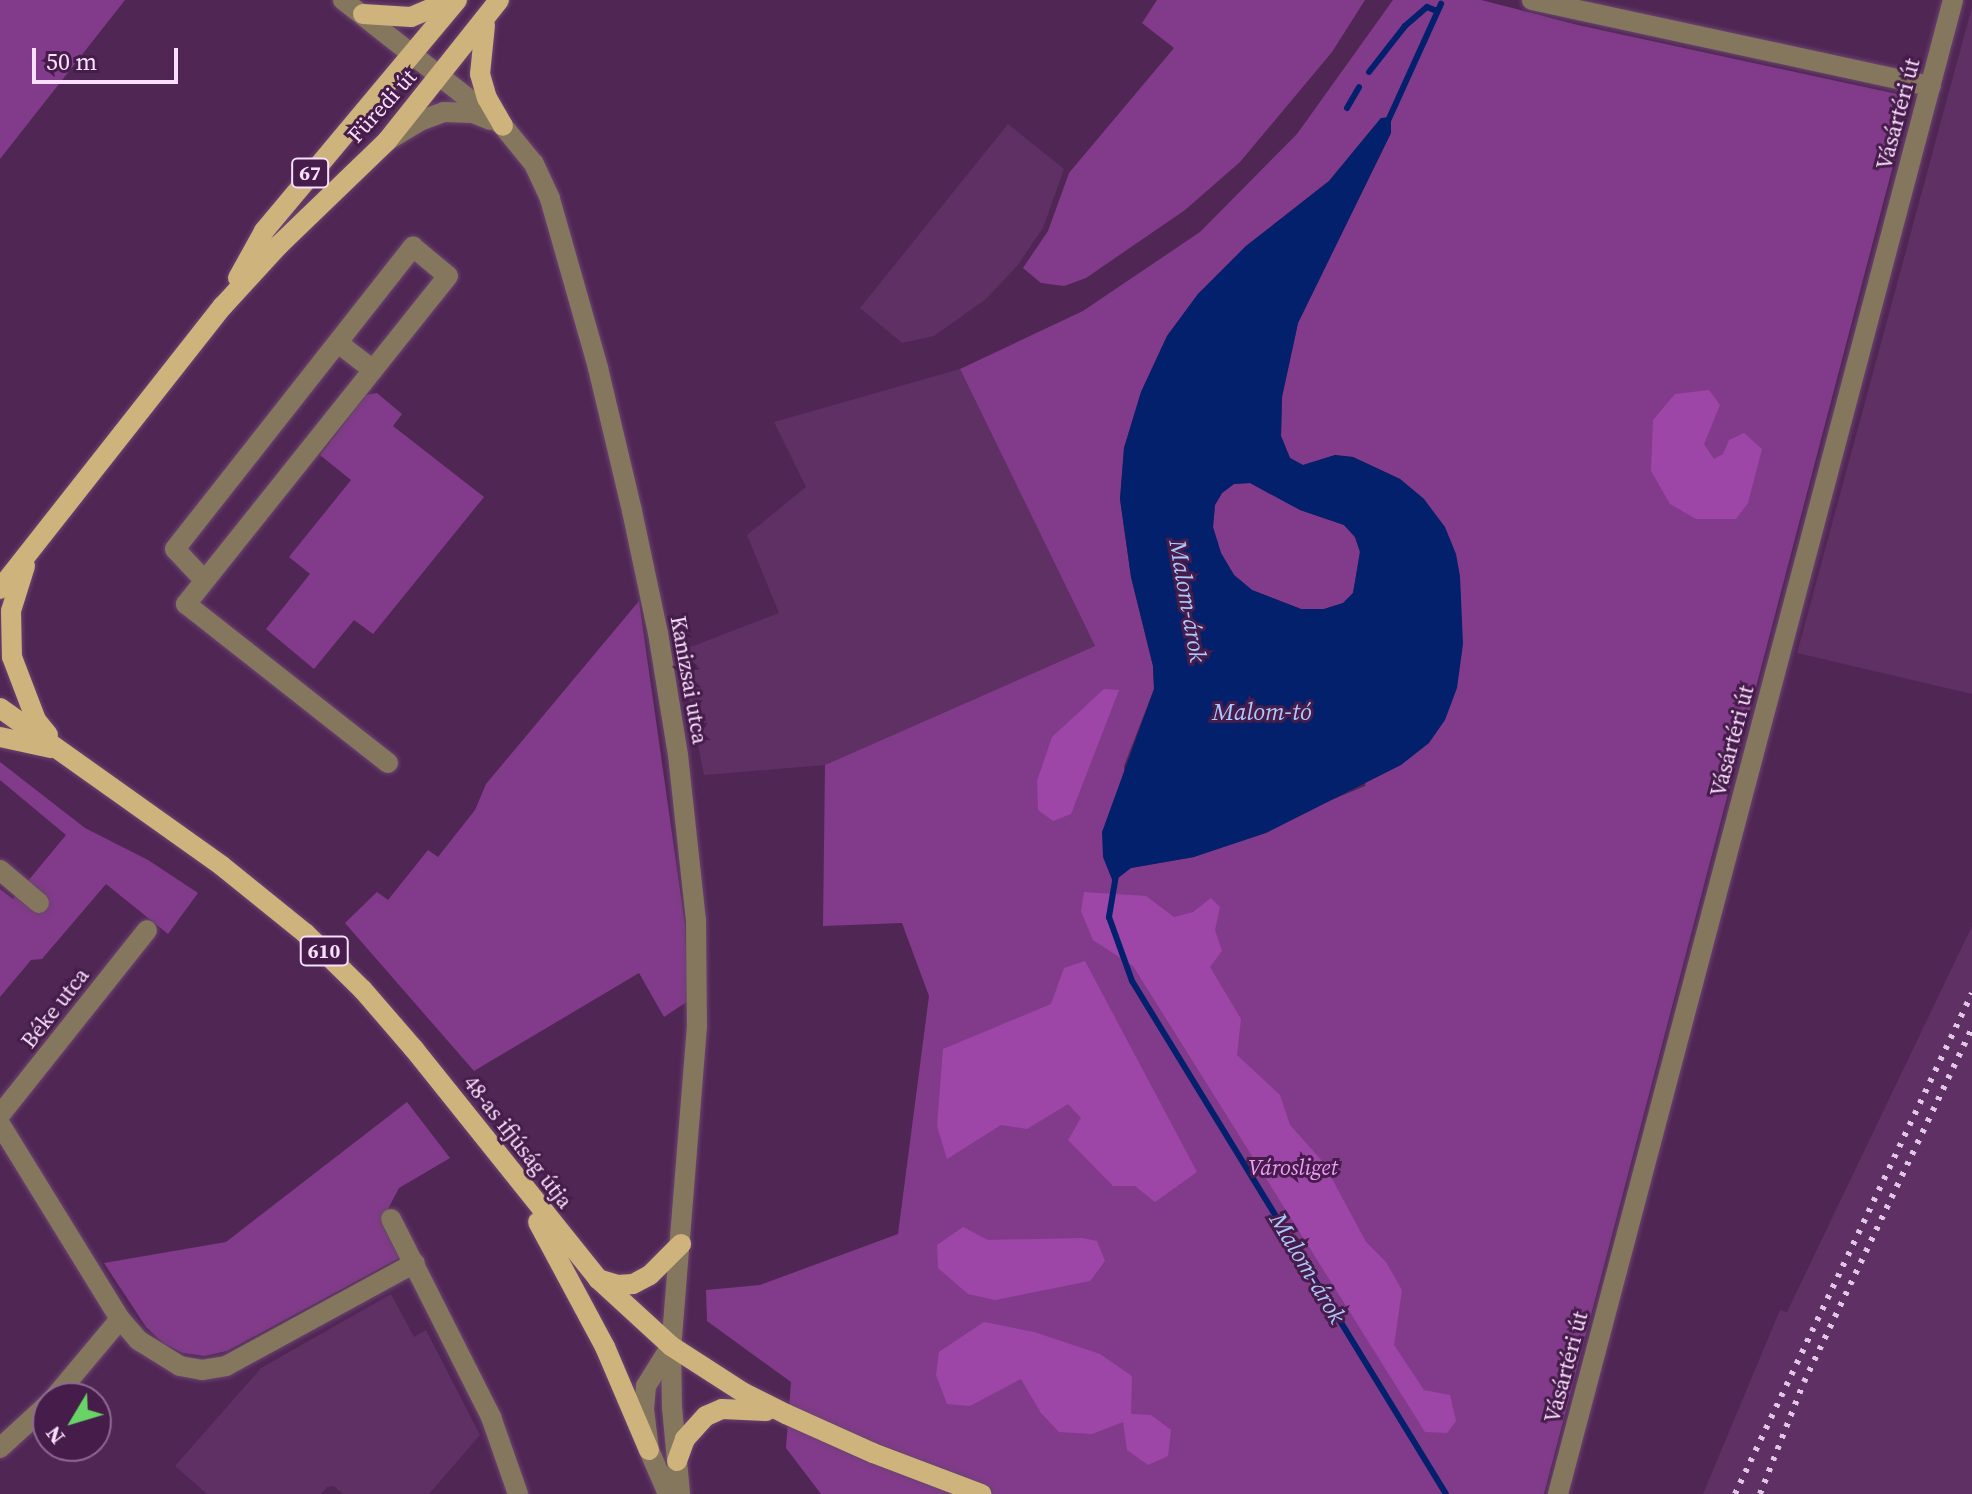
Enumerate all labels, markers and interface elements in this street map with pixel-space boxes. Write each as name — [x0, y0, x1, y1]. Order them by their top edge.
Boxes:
scale bar — [36, 32, 182, 82]
text: 50 m — [46, 45, 97, 78]
street label: Vásártéri út — [1871, 56, 1925, 172]
street label: Füredi út — [342, 64, 422, 148]
road number: 67 — [290, 157, 330, 189]
water label: Malom-árok — [1163, 537, 1213, 665]
street label: Kanizsai utca — [665, 614, 713, 746]
street label: Vásártéri út — [1705, 683, 1759, 799]
water label: Malom-tó — [1212, 698, 1312, 726]
road number: 610 — [298, 935, 350, 967]
street label: Béke utca — [15, 963, 95, 1053]
street label: 48-as ifjúság útja — [458, 1070, 578, 1214]
park label: Városliget — [1248, 1155, 1338, 1181]
water label: Malom-árok — [1264, 1207, 1352, 1329]
street label: Vásártéri út — [1539, 1309, 1593, 1425]
north arrow — [32, 1382, 112, 1462]
text: N — [38, 1420, 71, 1451]

